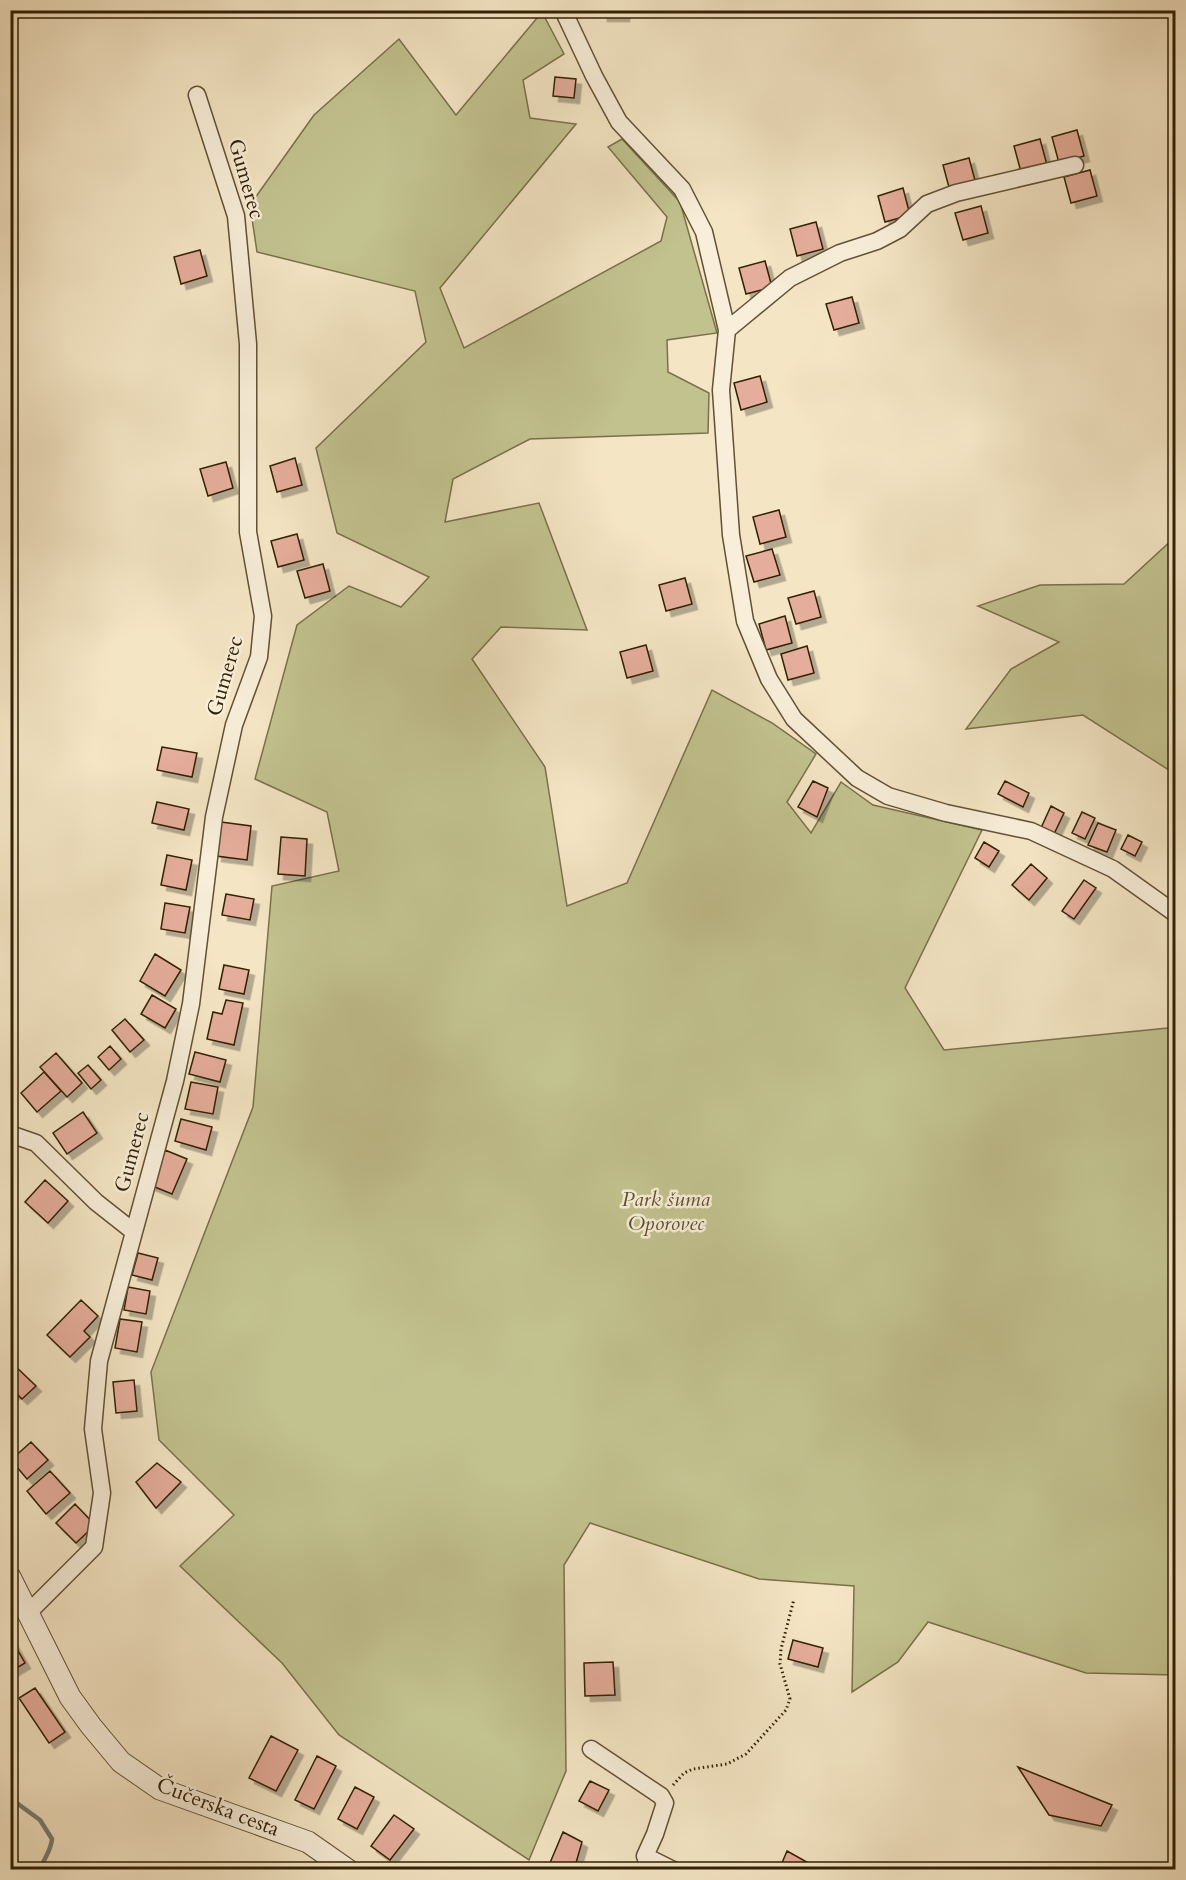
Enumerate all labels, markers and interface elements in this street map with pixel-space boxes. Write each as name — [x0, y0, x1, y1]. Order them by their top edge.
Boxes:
street label: Gumerec — [221, 135, 271, 223]
street label: Gumerec — [200, 632, 250, 720]
street label: Gumerec — [107, 1109, 157, 1195]
park label: Park šuma Oporovec — [622, 1185, 710, 1238]
street label: Čučerska cesta — [153, 1769, 284, 1844]

